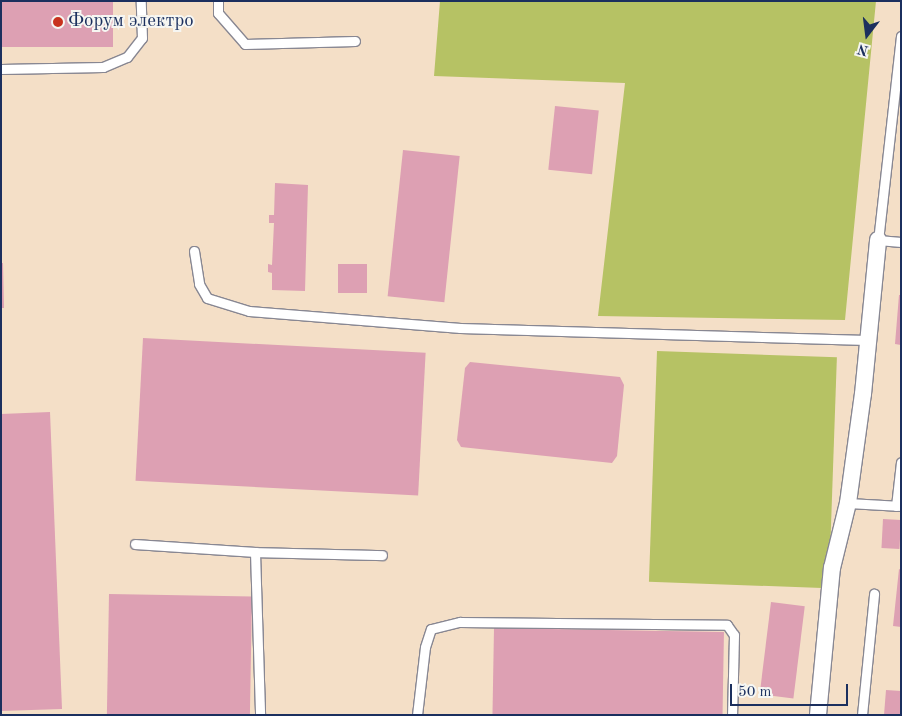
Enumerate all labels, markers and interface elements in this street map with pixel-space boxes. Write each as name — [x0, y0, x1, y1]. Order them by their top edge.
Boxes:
north arrow — [842, 10, 892, 60]
place label: Форум электро — [68, 11, 194, 33]
marker: Форум электро — [52, 16, 64, 28]
text: N — [856, 41, 870, 58]
scale bar — [732, 674, 850, 706]
text: 50 m — [738, 685, 772, 700]

